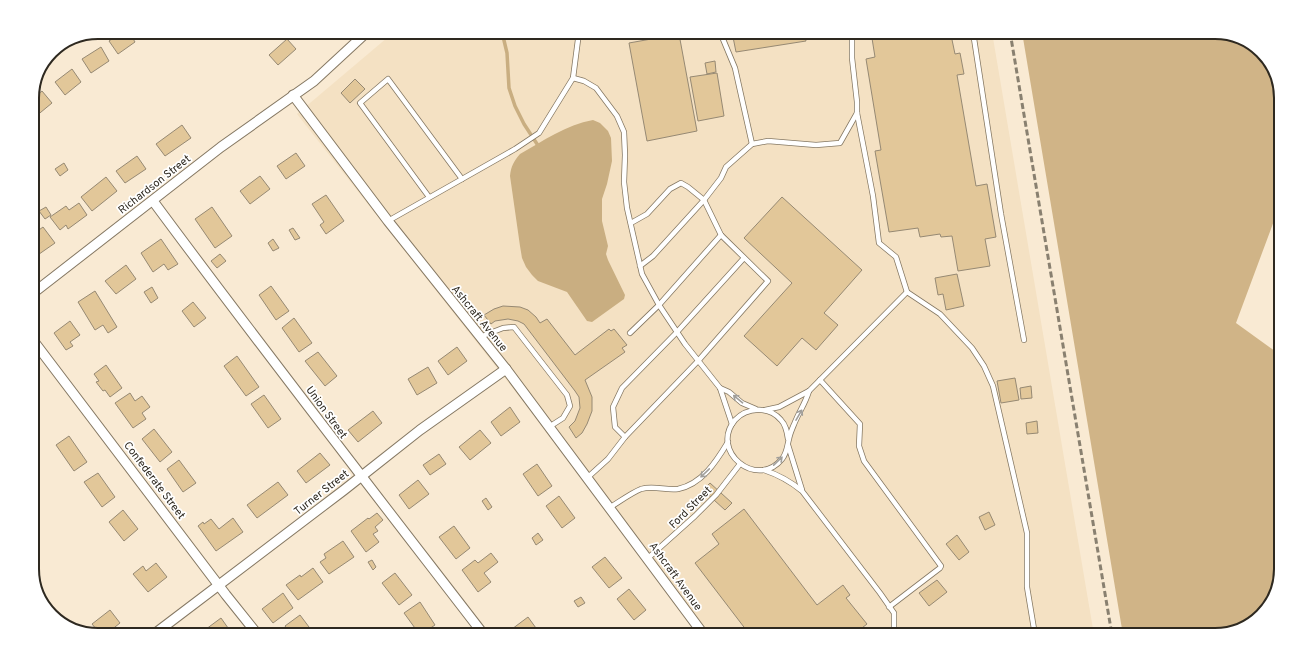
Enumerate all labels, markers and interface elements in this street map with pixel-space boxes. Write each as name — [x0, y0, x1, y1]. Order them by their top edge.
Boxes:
street label: Richardson Street — [116, 152, 194, 217]
street label: Ashcraft Avenue — [448, 283, 510, 355]
street label: Union Street — [302, 384, 350, 442]
one-way arrow — [733, 395, 743, 404]
one-way arrow — [795, 409, 803, 421]
street label: Confederate Street — [120, 439, 188, 522]
one-way arrow — [773, 456, 783, 466]
street label: Turner Street — [291, 467, 352, 519]
one-way arrow — [700, 468, 710, 478]
street label: Ford Street — [667, 484, 715, 532]
street label: Ashcraft Avenue — [646, 540, 705, 614]

